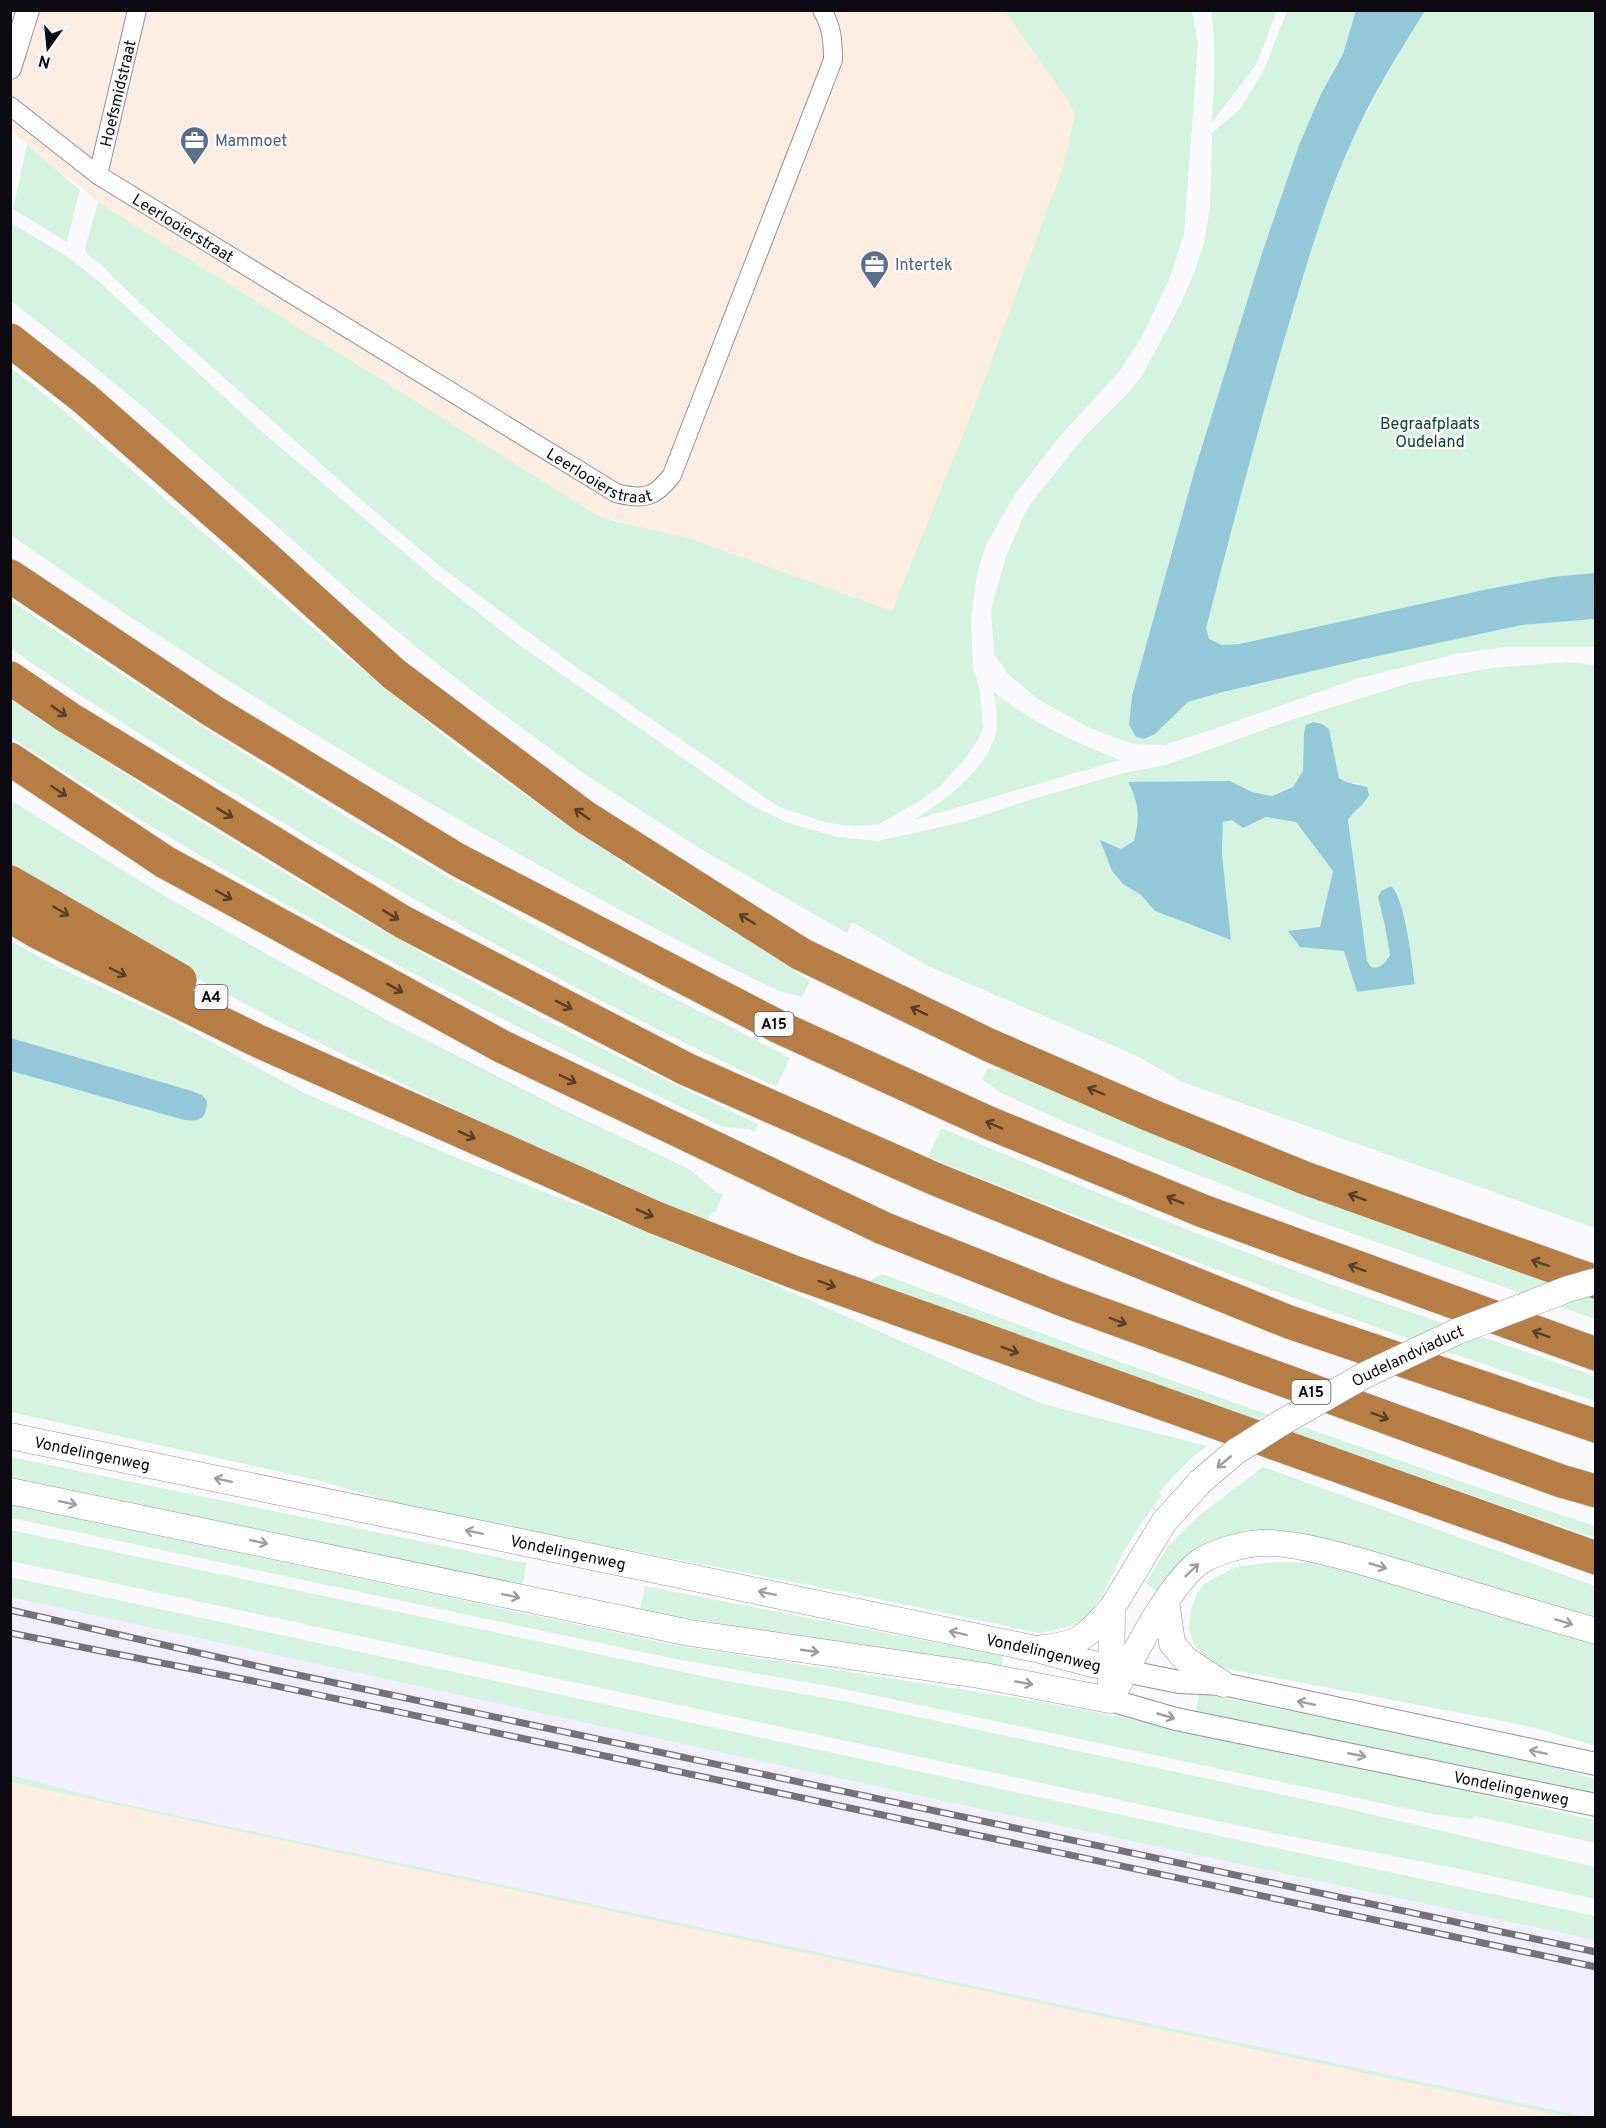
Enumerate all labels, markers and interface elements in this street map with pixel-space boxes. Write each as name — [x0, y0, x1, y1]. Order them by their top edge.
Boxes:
north arrow — [18, 18, 78, 78]
street label: Hoefsmidstraat — [97, 38, 142, 149]
text: N — [36, 49, 53, 72]
office icon: Mammoet — [178, 124, 210, 166]
place label: Mammoet — [215, 132, 287, 152]
street label: Leerlooierstraat — [128, 190, 237, 268]
office icon: Intertek — [858, 248, 890, 290]
place label: Intertek — [895, 256, 952, 276]
park label: Begraafplaats Oudeland — [1380, 415, 1480, 453]
street label: Leerlooierstraat — [542, 445, 655, 509]
one-way arrow — [50, 705, 66, 717]
one-way arrow — [50, 785, 67, 797]
one-way arrow — [216, 808, 233, 820]
one-way arrow — [575, 808, 591, 821]
one-way arrow — [215, 890, 233, 901]
one-way arrow — [52, 905, 69, 917]
one-way arrow — [382, 909, 399, 921]
one-way arrow — [739, 913, 756, 925]
one-way arrow — [109, 967, 127, 978]
one-way arrow — [386, 983, 404, 994]
road number: A4 — [194, 985, 228, 1009]
one-way arrow — [554, 1000, 572, 1012]
one-way arrow — [910, 1004, 928, 1016]
road number: A15 — [754, 1012, 794, 1036]
one-way arrow — [559, 1073, 577, 1085]
one-way arrow — [1087, 1085, 1106, 1096]
one-way arrow — [986, 1119, 1004, 1130]
one-way arrow — [457, 1129, 475, 1141]
one-way arrow — [1348, 1191, 1367, 1202]
one-way arrow — [1166, 1194, 1184, 1205]
one-way arrow — [635, 1208, 654, 1219]
one-way arrow — [1531, 1257, 1550, 1268]
one-way arrow — [1348, 1261, 1367, 1272]
one-way arrow — [817, 1279, 835, 1290]
one-way arrow — [1108, 1316, 1126, 1327]
street label: Oudelandviaduct — [1349, 1322, 1467, 1392]
one-way arrow — [1532, 1328, 1550, 1339]
one-way arrow — [1000, 1346, 1019, 1357]
road number: A15 — [1292, 1380, 1330, 1404]
one-way arrow — [1370, 1412, 1389, 1423]
street label: Vondelingenweg — [32, 1433, 152, 1477]
one-way arrow — [1217, 1455, 1232, 1469]
one-way arrow — [214, 1474, 233, 1485]
one-way arrow — [57, 1498, 77, 1509]
one-way arrow — [464, 1526, 484, 1537]
street label: Vondelingenweg — [508, 1532, 627, 1576]
one-way arrow — [249, 1537, 268, 1549]
one-way arrow — [1368, 1561, 1387, 1572]
one-way arrow — [1184, 1563, 1199, 1578]
one-way arrow — [758, 1587, 778, 1598]
one-way arrow — [501, 1591, 520, 1602]
one-way arrow — [1555, 1617, 1574, 1628]
one-way arrow — [949, 1627, 969, 1638]
street label: Vondelingenweg — [984, 1631, 1103, 1677]
one-way arrow — [800, 1645, 819, 1656]
one-way arrow — [1013, 1678, 1033, 1689]
one-way arrow — [1297, 1697, 1317, 1708]
one-way arrow — [1157, 1711, 1176, 1722]
one-way arrow — [1529, 1746, 1549, 1757]
one-way arrow — [1347, 1750, 1367, 1761]
street label: Vondelingenweg — [1451, 1768, 1571, 1811]

